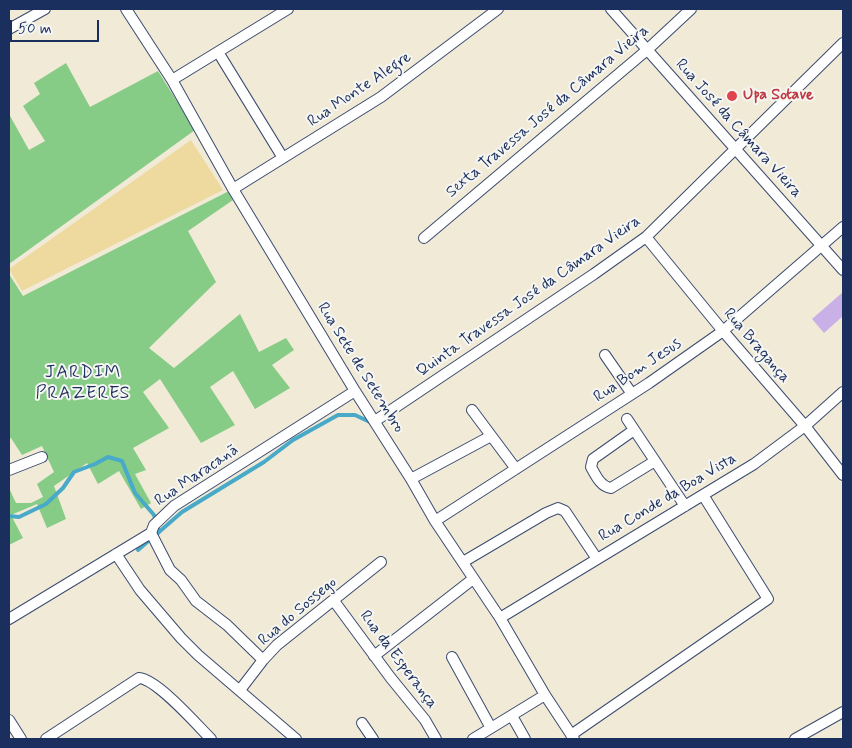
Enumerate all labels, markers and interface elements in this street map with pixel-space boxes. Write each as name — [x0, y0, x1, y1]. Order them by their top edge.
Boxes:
scale bar — [12, 10, 101, 42]
text: 50 m — [18, 19, 52, 39]
street label: Sexta Travessa José da Câmara Vieira — [443, 21, 653, 203]
street label: Rua Monte Alegre — [304, 48, 416, 132]
street label: Rua José da Câmara Vieira — [671, 56, 805, 202]
place label: Upa Sotave — [743, 86, 814, 106]
marker: Upa Sotave — [725, 89, 739, 103]
street label: Quinta Travessa José da Câmara Vieira — [413, 212, 645, 382]
street label: Rua Sete de Setembro — [312, 299, 408, 437]
street label: Rua Bragança — [718, 305, 794, 387]
street label: Rua Bom Jesus — [590, 335, 686, 407]
district label: JARDIM PRAZERES — [34, 362, 132, 404]
street label: Rua Maracanã — [151, 441, 243, 511]
street label: Rua Conde da Boa Vista — [596, 449, 740, 547]
street label: Rua do Sossego — [255, 574, 341, 650]
street label: Rua da Esperança — [355, 607, 441, 713]

